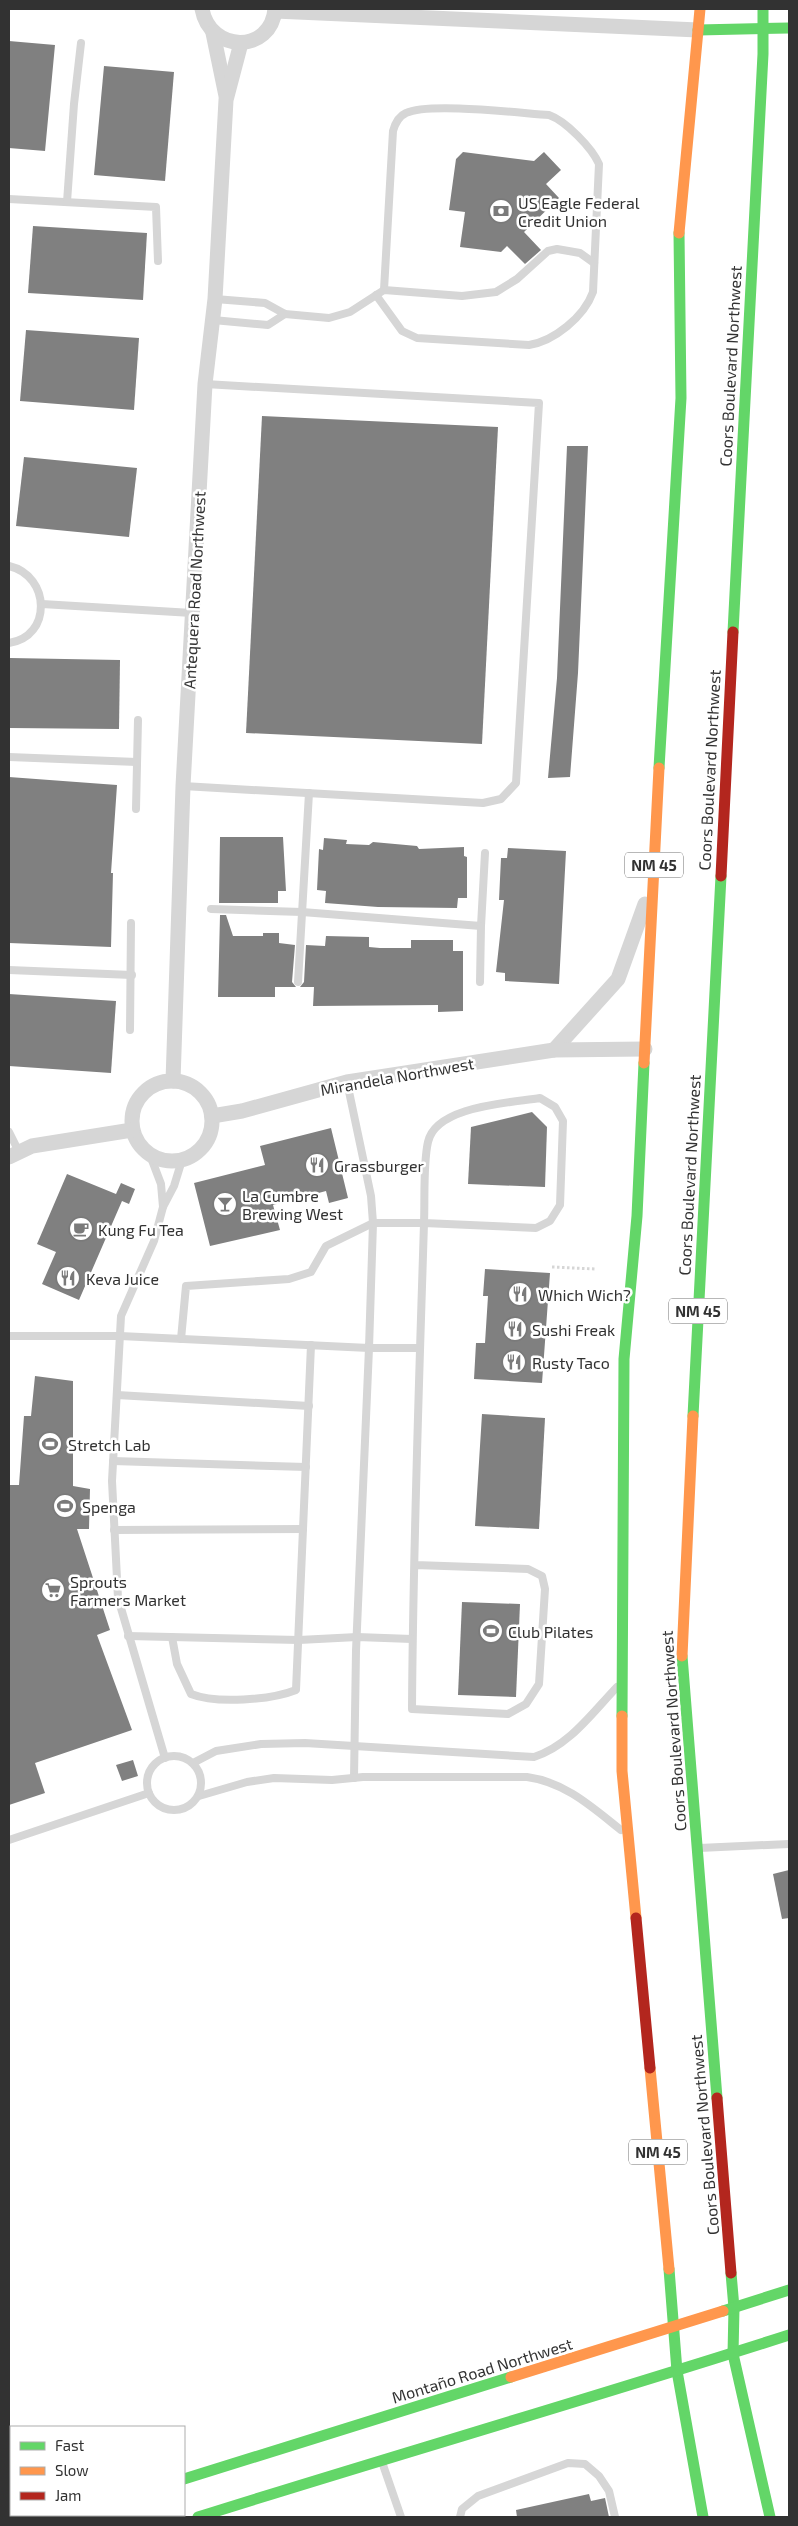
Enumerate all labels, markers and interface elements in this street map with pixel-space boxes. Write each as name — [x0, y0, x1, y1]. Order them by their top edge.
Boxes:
place label: US Eagle Federal Credit Union — [518, 193, 640, 230]
bank icon: US Eagle Federal Credit Union — [488, 198, 514, 224]
street label: Coors Boulevard Northwest — [715, 265, 745, 467]
street label: Antequera Road Northwest — [179, 491, 209, 689]
street label: Coors Boulevard Northwest — [694, 669, 724, 871]
road number: NM 45 — [625, 852, 683, 878]
street label: Mirandela Northwest — [319, 1053, 475, 1099]
street label: Coors Boulevard Northwest — [674, 1074, 704, 1276]
restaurant icon: Grassburger — [304, 1152, 330, 1178]
place label: Grassburger — [334, 1156, 425, 1175]
place label: La Cumbre Brewing West — [242, 1186, 343, 1223]
bar icon: La Cumbre Brewing West — [212, 1191, 238, 1217]
cafe icon: Kung Fu Tea — [68, 1216, 94, 1242]
place label: Kung Fu Tea — [98, 1220, 184, 1239]
restaurant icon: Keva Juice — [55, 1265, 81, 1291]
place label: Keva Juice — [86, 1269, 159, 1288]
restaurant icon: Which Wich? — [507, 1281, 533, 1307]
place label: Which Wich? — [538, 1285, 631, 1304]
road number: NM 45 — [669, 1298, 727, 1324]
restaurant icon: Sushi Freak — [502, 1316, 528, 1342]
place label: Sushi Freak — [532, 1320, 615, 1339]
restaurant icon: Rusty Taco — [501, 1349, 527, 1375]
place label: Rusty Taco — [532, 1353, 610, 1372]
sports icon: Stretch Lab — [37, 1431, 63, 1457]
place label: Stretch Lab — [68, 1435, 151, 1454]
sports icon: Spenga — [52, 1493, 78, 1519]
place label: Spenga — [82, 1497, 136, 1516]
place label: Sprouts Farmers Market — [70, 1572, 186, 1609]
supermarket icon: Sprouts Farmers Market — [40, 1577, 66, 1603]
sports icon: Club Pilates — [478, 1618, 504, 1644]
place label: Club Pilates — [508, 1622, 593, 1641]
street label: Coors Boulevard Northwest — [657, 1630, 689, 1832]
street label: Coors Boulevard Northwest — [686, 2034, 722, 2236]
road number: NM 45 — [629, 2140, 687, 2164]
street label: Montaño Road Northwest — [389, 2333, 575, 2407]
legend — [10, 2426, 185, 2516]
text: Fast — [55, 2436, 85, 2454]
text: Slow — [55, 2461, 89, 2479]
text: Jam — [55, 2486, 81, 2504]

